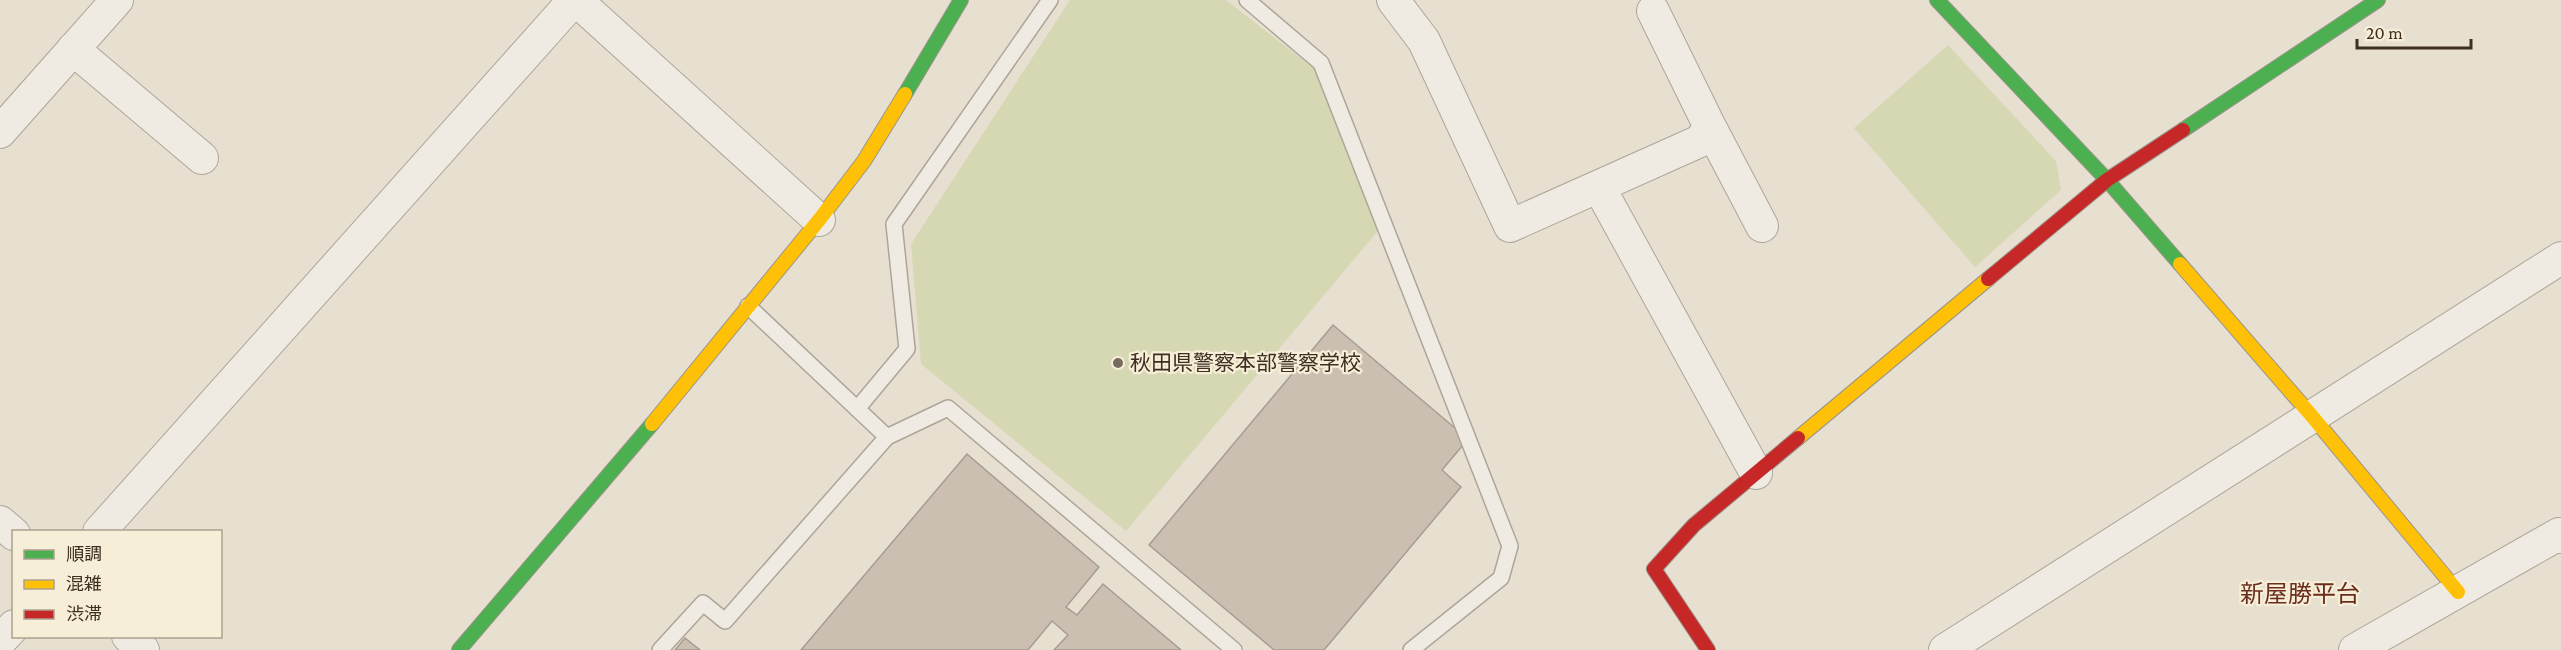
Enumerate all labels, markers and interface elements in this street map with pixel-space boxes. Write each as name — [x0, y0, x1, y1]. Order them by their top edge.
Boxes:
scale bar — [2357, 12, 2471, 50]
text: 20 m — [2366, 23, 2403, 43]
place label: 秋田県警察本部警察学校 — [1130, 351, 1361, 375]
marker: 秋田県警察本部警察学校 — [1111, 356, 1125, 370]
legend — [12, 530, 222, 638]
text: 順調 — [66, 544, 102, 564]
text: 混雑 — [66, 574, 102, 594]
district label: 新屋勝平台 — [2240, 580, 2360, 607]
text: 渋滞 — [66, 604, 102, 624]

